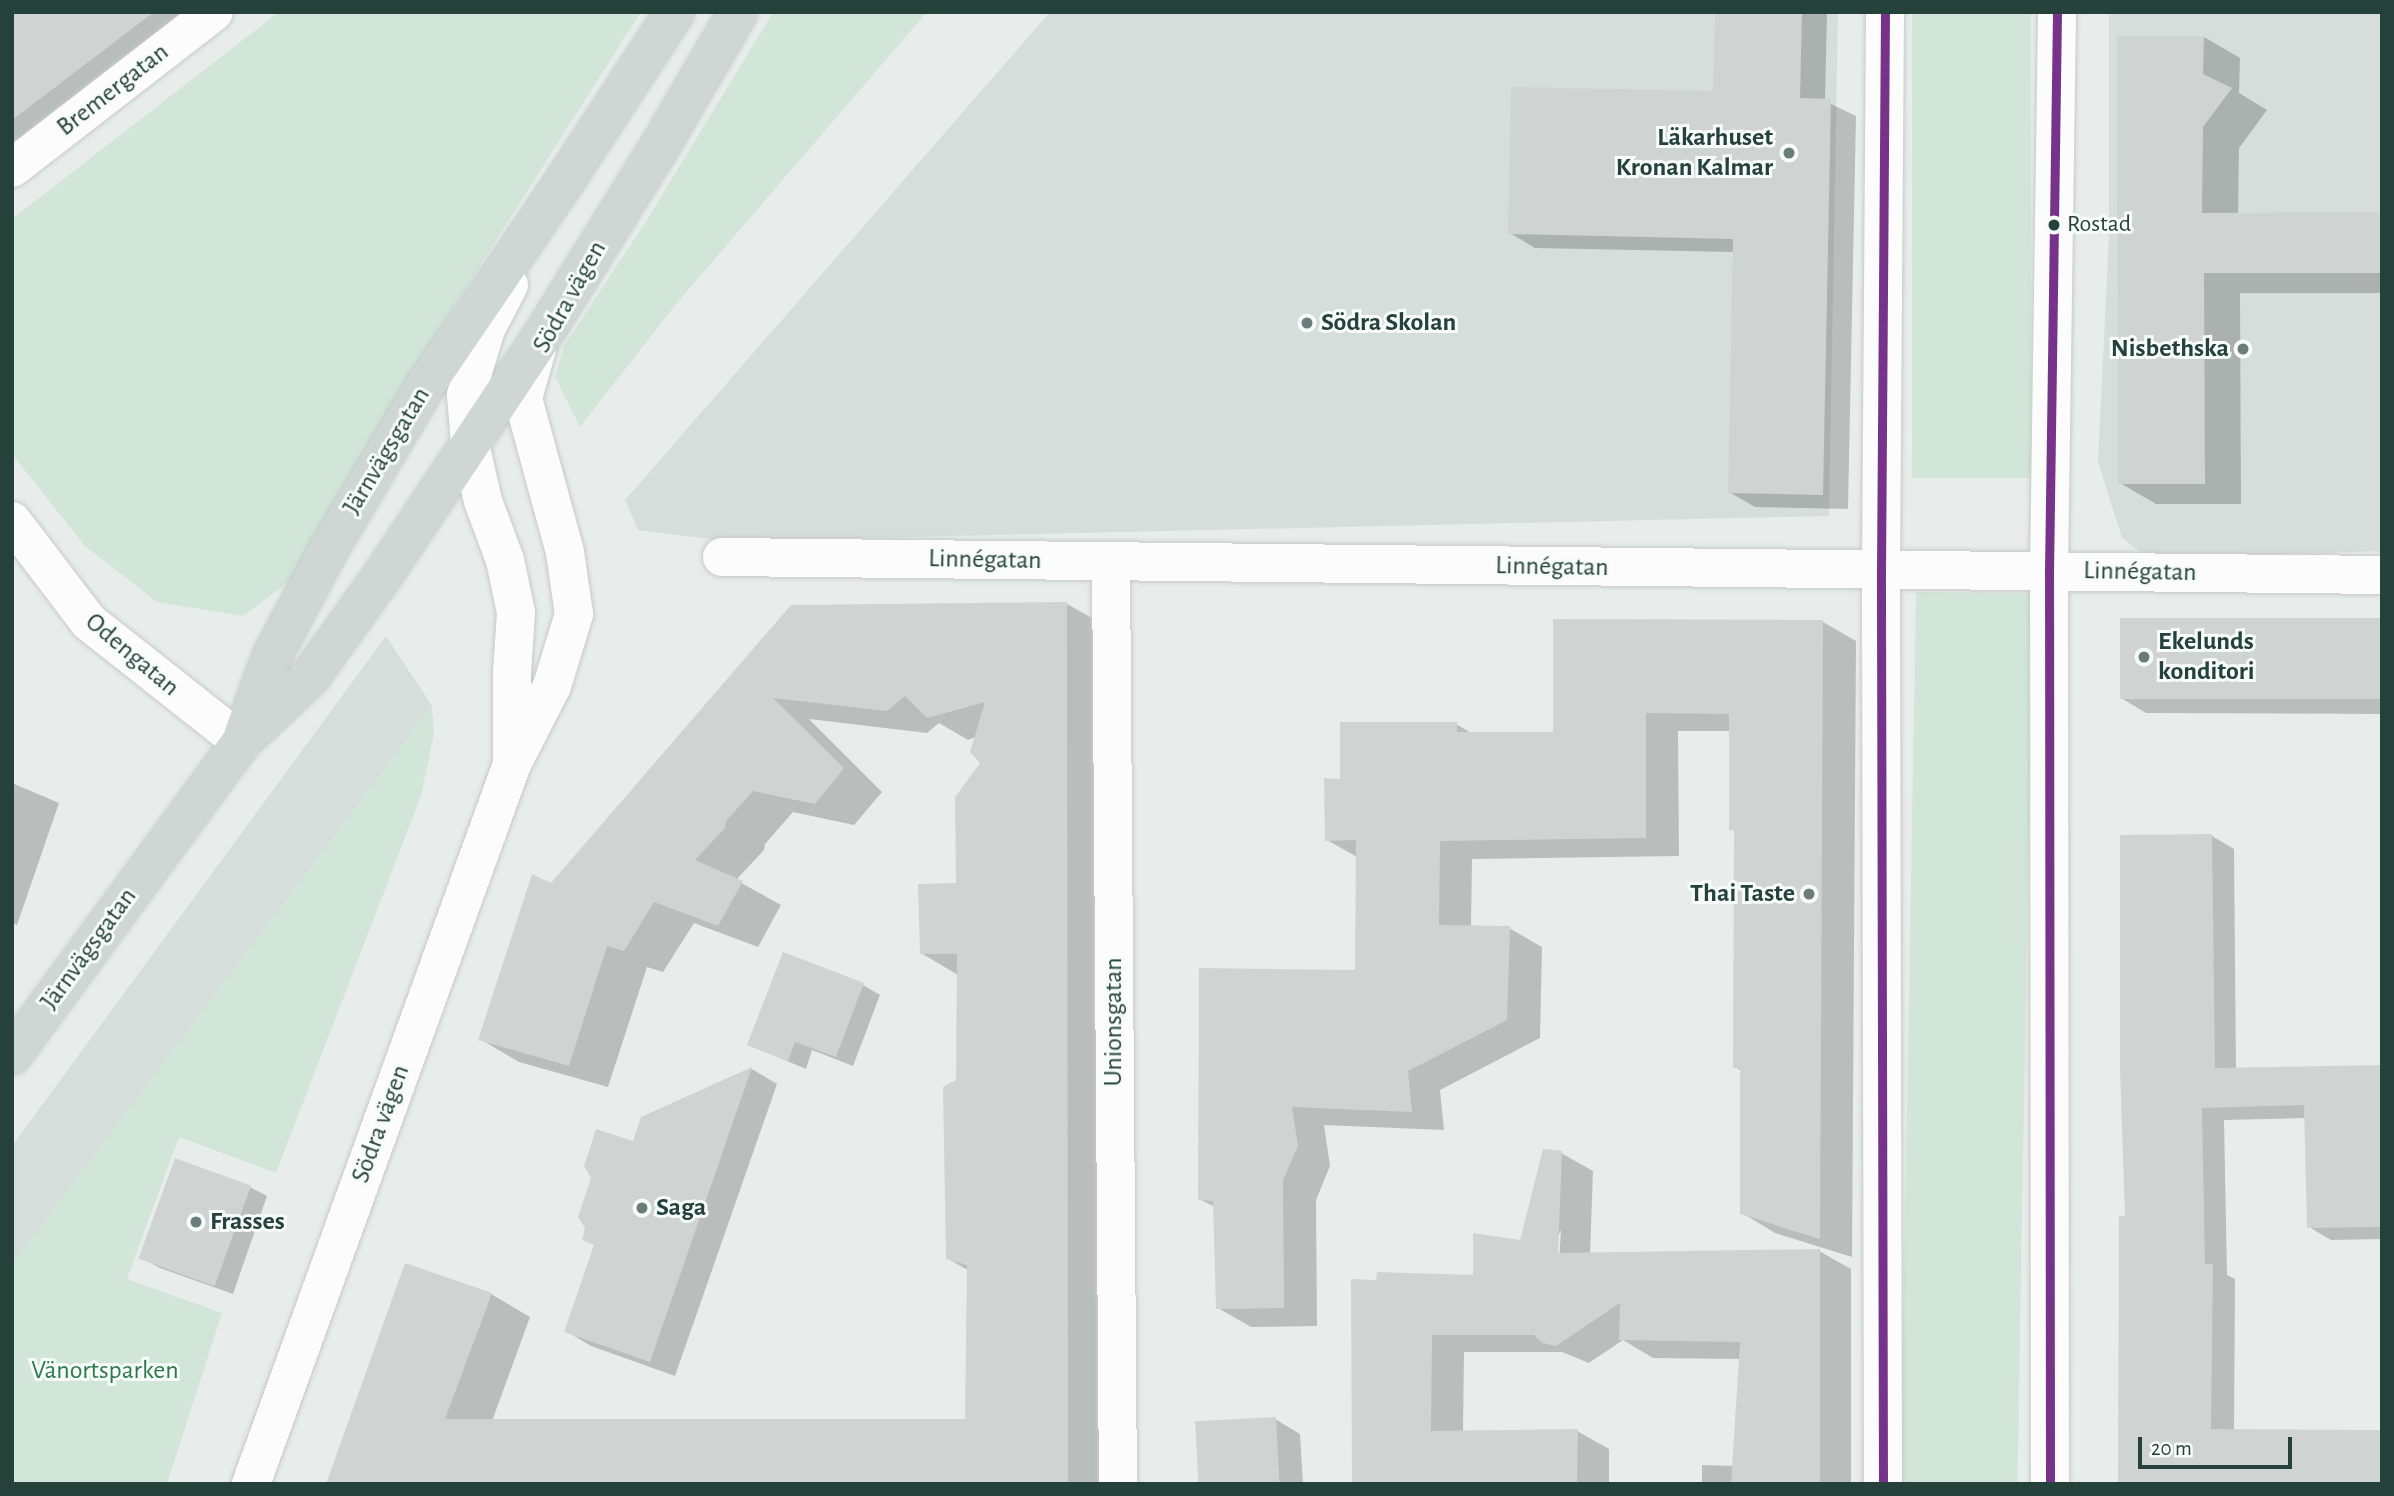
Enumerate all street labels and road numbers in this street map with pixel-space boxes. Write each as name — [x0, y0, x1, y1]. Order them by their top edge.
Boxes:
street label: Bremergatan — [51, 37, 175, 143]
street label: Södra vägen — [527, 236, 613, 358]
street label: Järnvägsgatan — [337, 382, 437, 520]
street label: Linnégatan — [928, 543, 1042, 577]
street label: Linnégatan — [1495, 550, 1609, 584]
street label: Linnégatan — [2083, 555, 2197, 589]
street label: Odengatan — [79, 607, 185, 703]
street label: Järnvägsgatan — [34, 882, 144, 1016]
street label: Unionsgatan — [1098, 958, 1130, 1086]
street label: Södra vägen — [345, 1061, 417, 1187]

